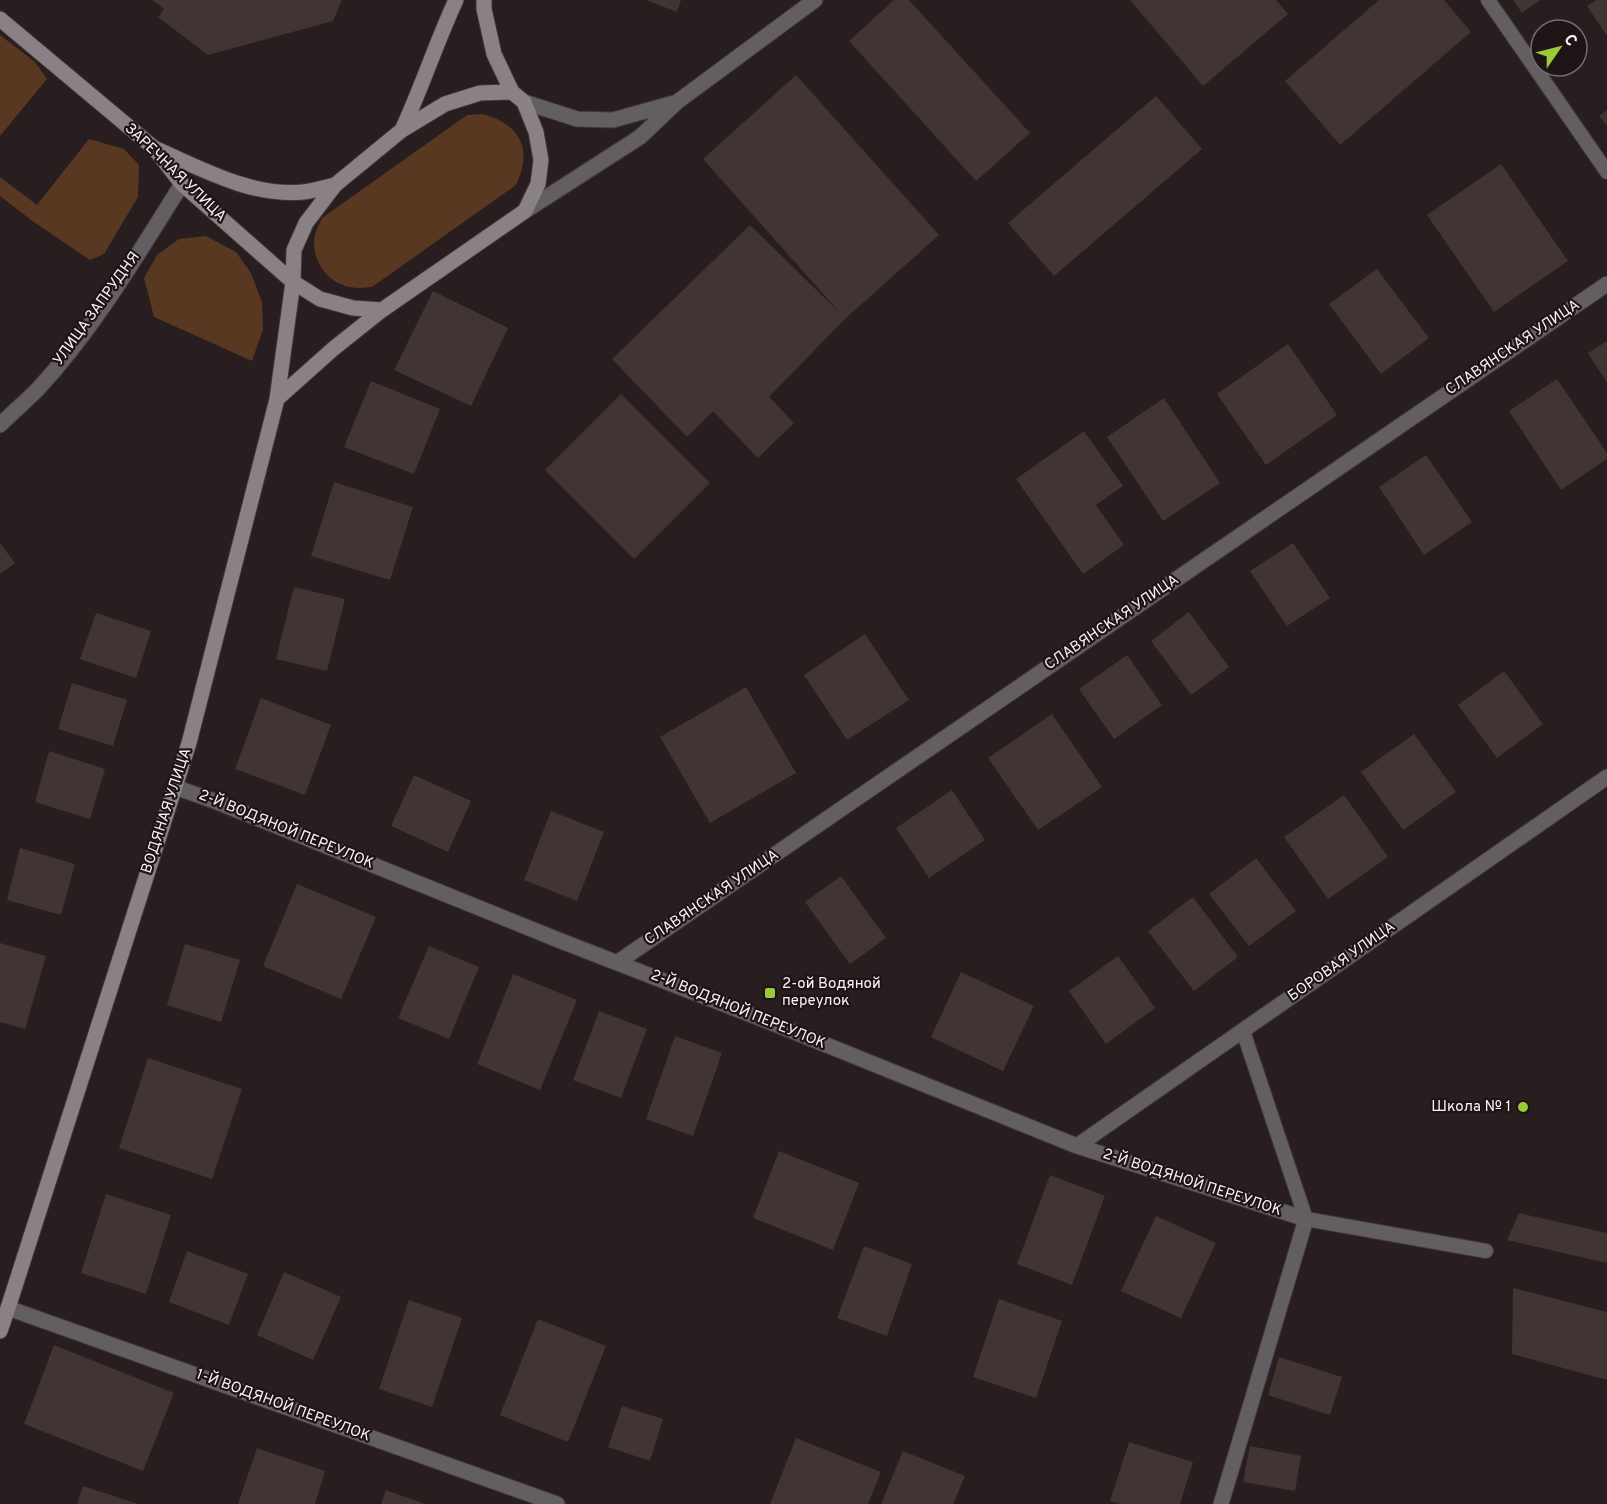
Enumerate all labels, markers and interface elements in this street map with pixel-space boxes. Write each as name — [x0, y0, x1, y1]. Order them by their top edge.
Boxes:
north arrow — [1529, 18, 1589, 78]
text: С — [1559, 31, 1581, 50]
street label: ЗАРЕЧНАЯ УЛИЦА — [120, 120, 230, 226]
street label: УЛИЦА ЗАПРУДНЯ — [49, 248, 145, 370]
street label: СЛАВЯНСКАЯ УЛИЦА — [1442, 296, 1584, 400]
street label: СЛАВЯНСКАЯ УЛИЦА — [1041, 571, 1183, 675]
street label: ВОДЯНАЯ УЛИЦА — [138, 746, 196, 876]
street label: 2-Й ВОДЯНОЙ ПЕРЕУЛОК — [196, 784, 377, 874]
street label: СЛАВЯНСКАЯ УЛИЦА — [641, 846, 783, 950]
street label: БОРОВАЯ УЛИЦА — [1285, 918, 1399, 1006]
street label: 2-Й ВОДЯНОЙ ПЕРЕУЛОК — [648, 964, 829, 1054]
place label: 2-ой Водяной переулок — [782, 975, 881, 1011]
marker: 2-ой Водяной переулок — [763, 986, 777, 1000]
place label: Школа № 1 — [1431, 1098, 1511, 1117]
marker: Школа № 1 — [1516, 1100, 1530, 1114]
street label: 2-Й ВОДЯНОЙ ПЕРЕУЛОК — [1100, 1143, 1285, 1221]
street label: 1-Й ВОДЯНОЙ ПЕРЕУЛОК — [193, 1364, 374, 1446]

